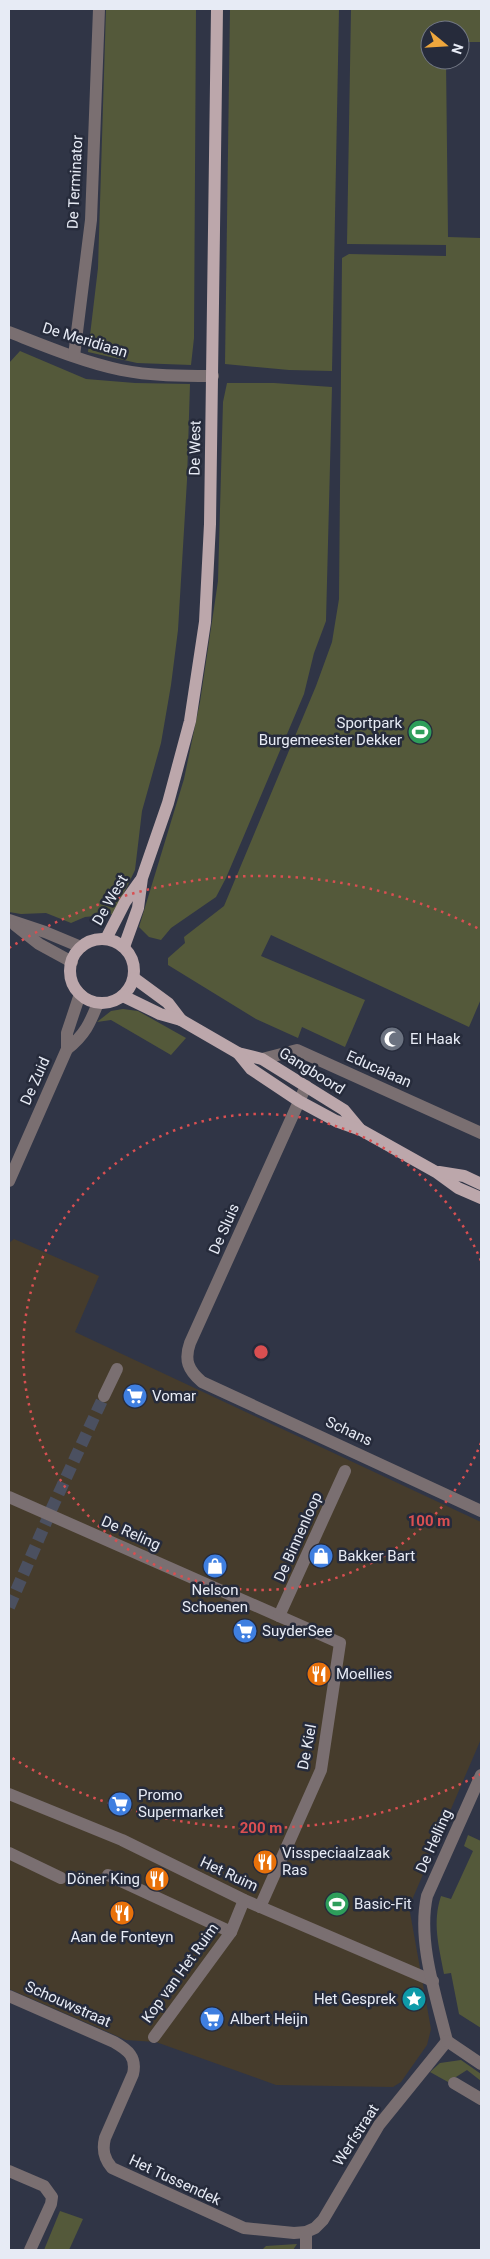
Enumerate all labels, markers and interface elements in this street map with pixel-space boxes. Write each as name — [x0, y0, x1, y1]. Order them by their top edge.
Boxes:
north arrow — [420, 20, 470, 70]
text: N — [448, 42, 467, 56]
street label: De Terminator — [64, 135, 86, 229]
street label: De Meridiaan — [40, 319, 130, 361]
street label: De West — [186, 420, 204, 476]
place label: Sportpark Burgemeester Dekker — [259, 714, 402, 749]
sports icon: Sportpark Burgemeester Dekker — [407, 719, 433, 745]
street label: De West — [88, 872, 132, 928]
mosque icon: El Haak — [379, 1026, 405, 1052]
place label: El Haak — [410, 1030, 461, 1048]
street label: Gangboord — [276, 1044, 348, 1098]
street label: Educalaan — [344, 1047, 414, 1091]
street label: De Zuid — [16, 1054, 54, 1108]
street label: De Sluis — [205, 1201, 243, 1257]
centre of rings — [252, 1343, 270, 1361]
supermarket icon: Vomar — [122, 1383, 148, 1409]
place label: Vomar — [152, 1387, 196, 1405]
street label: Schans — [323, 1412, 375, 1450]
street label: De Binnenloop — [270, 1489, 326, 1585]
street label: De Reling — [99, 1512, 163, 1554]
text: 100 m — [408, 1512, 450, 1530]
shop icon: Bakker Bart — [308, 1543, 334, 1569]
place label: Bakker Bart — [338, 1547, 415, 1565]
shop icon: Nelson Schoenen — [202, 1553, 228, 1579]
place label: Nelson Schoenen — [182, 1581, 248, 1616]
supermarket icon: SuyderSee — [232, 1618, 258, 1644]
place label: SuyderSee — [262, 1622, 333, 1640]
restaurant icon: Moellies — [306, 1661, 332, 1687]
place label: Moellies — [336, 1665, 392, 1683]
street label: De Kiel — [294, 1723, 320, 1771]
place label: Promo Supermarket — [138, 1786, 223, 1821]
supermarket icon: Promo Supermarket — [107, 1791, 133, 1817]
street label: De Helling — [412, 1806, 456, 1876]
text: 200 m — [240, 1819, 282, 1837]
place label: Visspeciaalzaak Ras — [282, 1844, 390, 1879]
restaurant icon: Visspeciaalzaak Ras — [252, 1849, 278, 1875]
street label: Het Ruim — [197, 1853, 261, 1895]
restaurant icon: Döner King — [144, 1866, 170, 1892]
place label: Döner King — [67, 1870, 140, 1888]
sports icon: Basic-Fit — [324, 1891, 350, 1917]
place label: Basic-Fit — [354, 1895, 412, 1913]
restaurant icon: Aan de Fonteyn — [109, 1900, 135, 1926]
street label: Kop van Het Ruim — [138, 1920, 222, 2026]
place label: Aan de Fonteyn — [70, 1928, 174, 1946]
street label: Schouwstraat — [22, 1977, 114, 2031]
place icon: Het Gesprek — [401, 1986, 427, 2012]
place label: Het Gesprek — [314, 1990, 396, 2008]
supermarket icon: Albert Heijn — [199, 2006, 225, 2032]
place label: Albert Heijn — [230, 2010, 308, 2028]
street label: Werfstraat — [329, 2101, 383, 2169]
street label: Het Tussendek — [126, 2151, 224, 2209]

